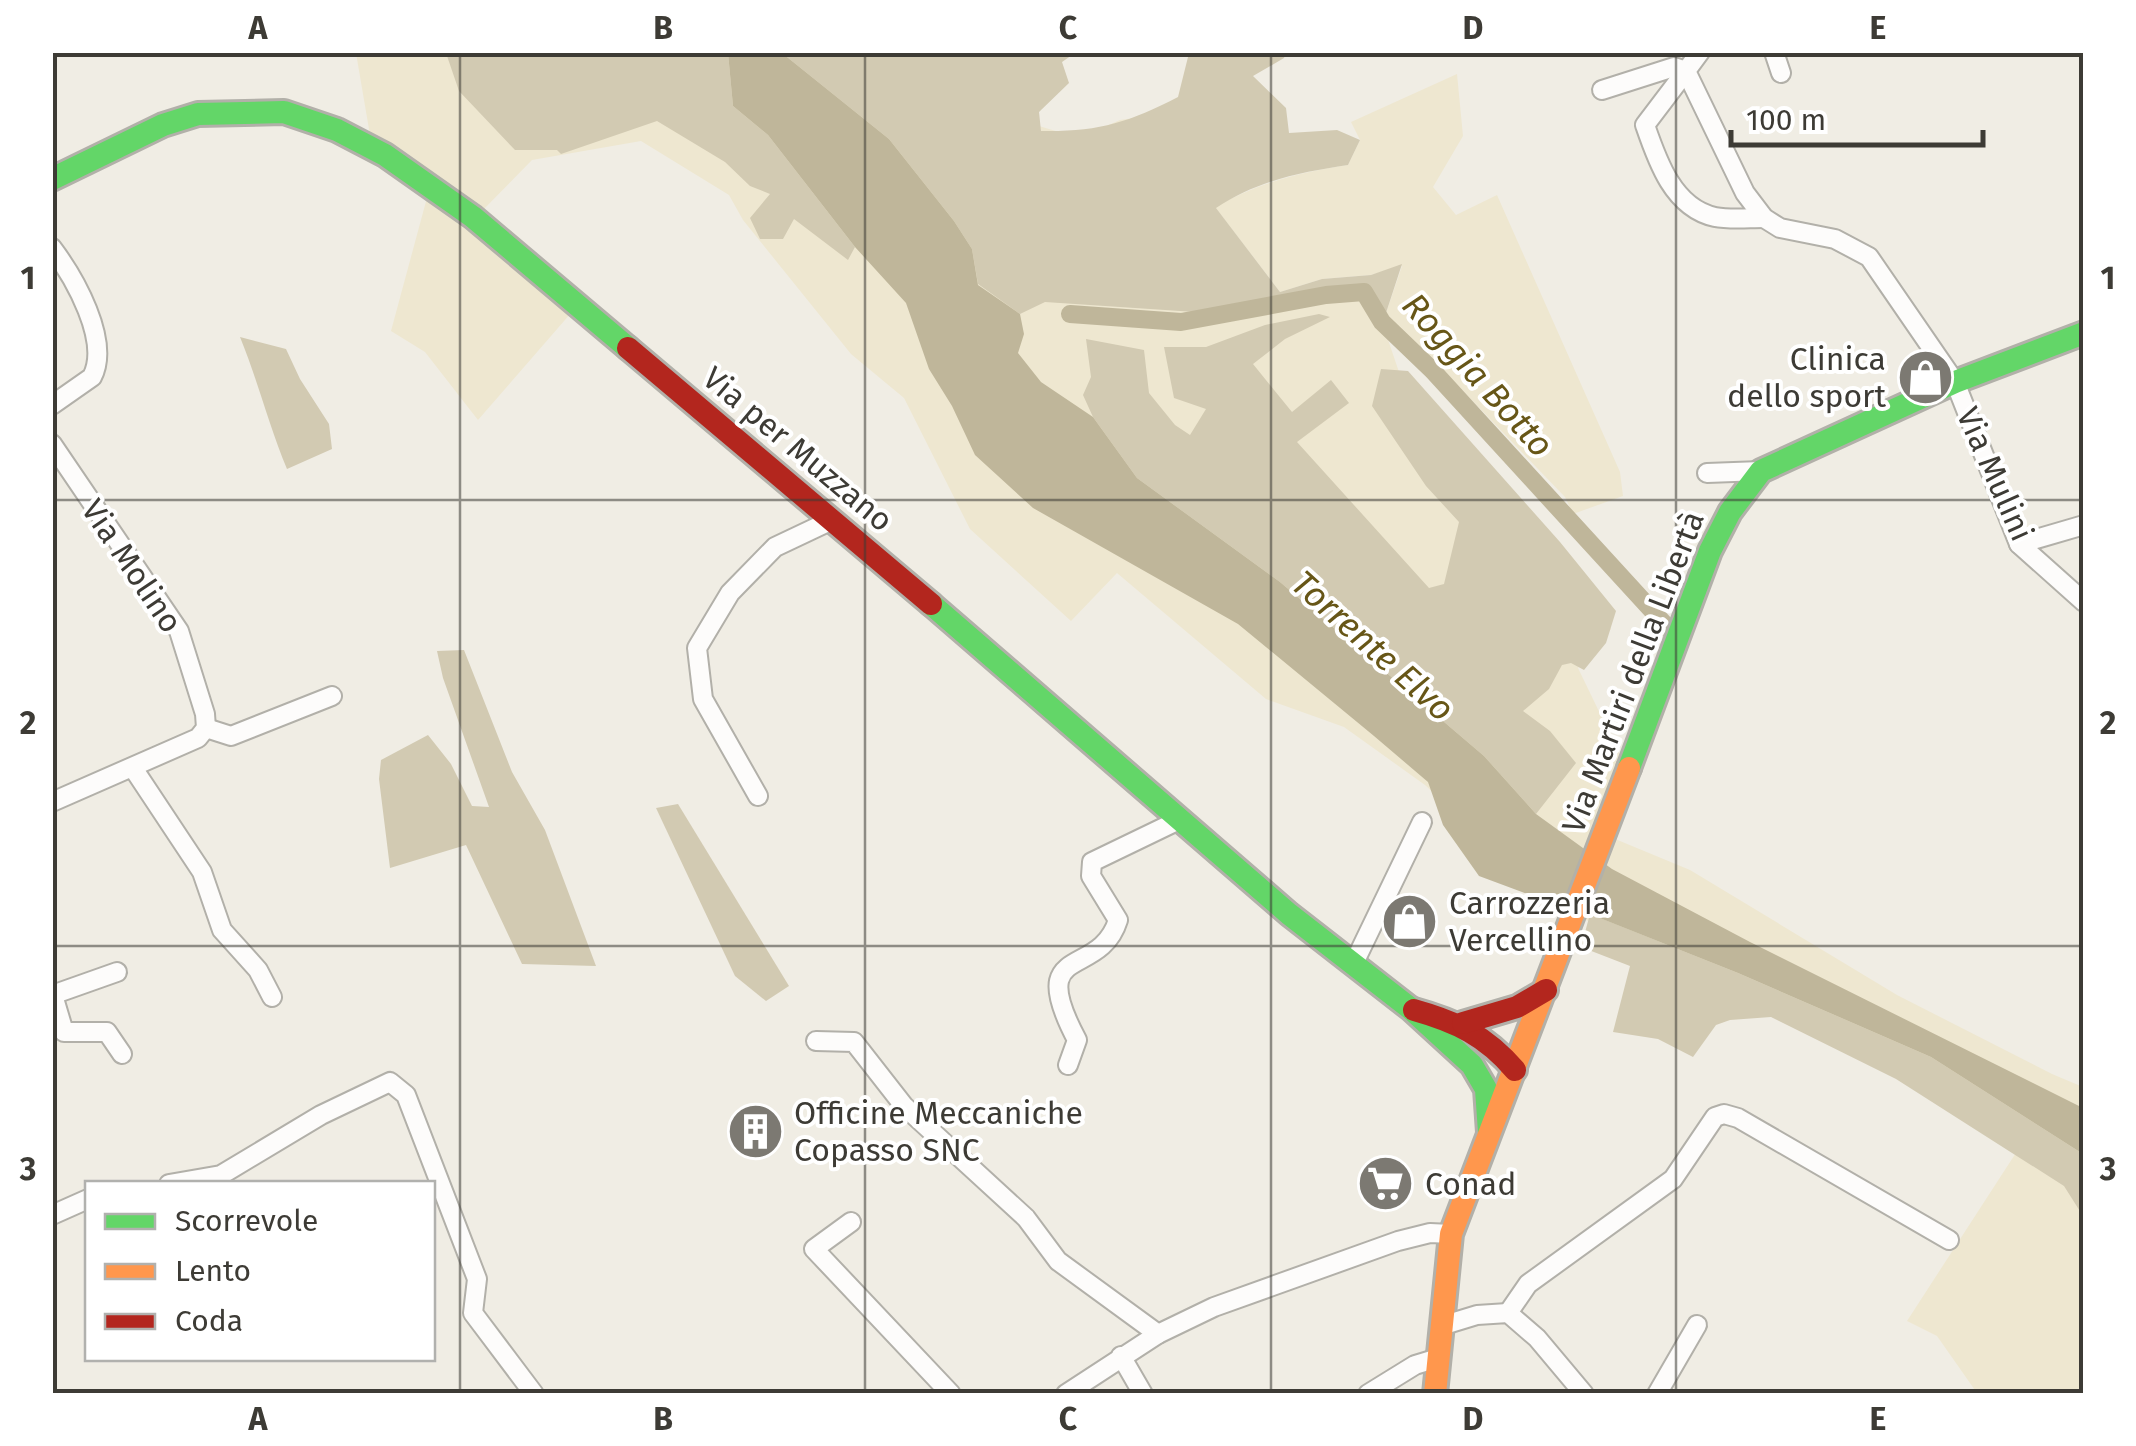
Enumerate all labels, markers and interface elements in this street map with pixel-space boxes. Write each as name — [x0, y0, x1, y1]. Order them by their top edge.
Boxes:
text: A — [248, 9, 269, 47]
text: B — [653, 9, 673, 47]
text: C — [1059, 9, 1078, 47]
text: D — [1463, 9, 1483, 47]
text: E — [1870, 9, 1886, 47]
scale bar — [1731, 85, 1984, 147]
text: 100 m — [1746, 102, 1826, 138]
text: 1 — [21, 259, 35, 297]
text: 1 — [2101, 259, 2115, 297]
water label: Roggia Botto — [1394, 285, 1562, 465]
place label: Clinica dello sport — [1727, 340, 1886, 415]
shop icon: Clinica dello sport — [1895, 347, 1955, 407]
street label: Via per Muzzano — [695, 359, 901, 539]
street label: Via Mulini — [1949, 401, 2041, 547]
street label: Via Molino — [74, 492, 190, 640]
street label: Via Martiri della Libertà — [1554, 506, 1712, 838]
water label: Torrente Elvo — [1283, 562, 1463, 730]
text: 2 — [20, 704, 36, 742]
text: 2 — [2100, 704, 2116, 742]
place label: Carrozzeria Vercellino — [1449, 884, 1610, 959]
shop icon: Carrozzeria Vercellino — [1380, 891, 1440, 951]
place label: Officine Meccaniche Copasso SNC — [794, 1094, 1083, 1169]
building icon: Officine Meccaniche Copasso SNC — [725, 1101, 785, 1161]
text: 3 — [19, 1150, 36, 1188]
text: 3 — [2099, 1150, 2116, 1188]
supermarket icon: Conad — [1356, 1154, 1416, 1214]
place label: Conad — [1425, 1165, 1516, 1203]
legend — [85, 1181, 435, 1361]
text: Scorrevole — [175, 1203, 318, 1239]
text: Lento — [175, 1253, 251, 1289]
text: Coda — [175, 1303, 243, 1339]
text: A — [248, 1400, 269, 1438]
text: B — [653, 1400, 673, 1438]
text: C — [1059, 1400, 1078, 1438]
text: D — [1463, 1400, 1483, 1438]
text: E — [1870, 1400, 1886, 1438]

